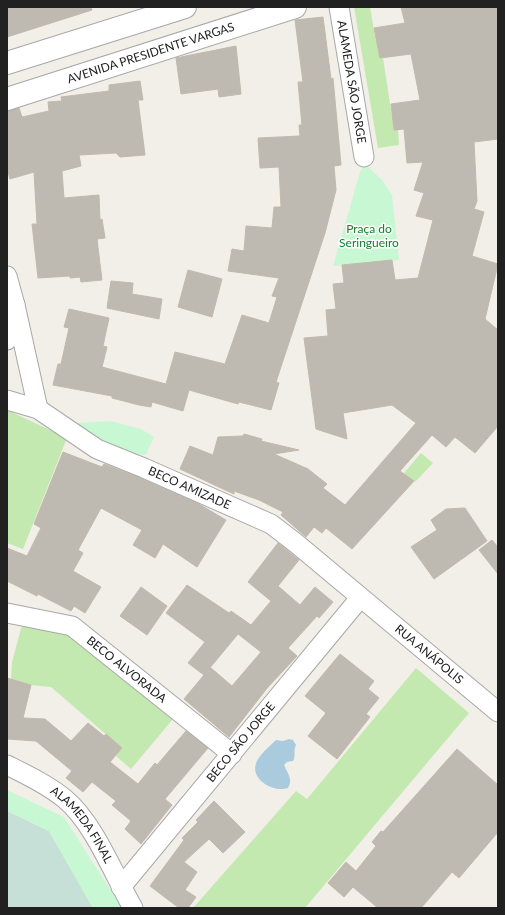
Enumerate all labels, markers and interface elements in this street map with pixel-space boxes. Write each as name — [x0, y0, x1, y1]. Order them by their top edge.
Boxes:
street label: AVENIDA PRESIDENTE VARGAS — [65, 19, 236, 86]
street label: ALAMEDA SÃO JORGE — [334, 19, 370, 145]
park label: Praça do Seringueiro — [339, 221, 399, 250]
street label: BECO AMIZADE — [146, 463, 233, 512]
street label: RUA ANÁPOLIS — [392, 621, 467, 687]
street label: BECO ALVORADA — [84, 633, 170, 706]
street label: BECO SÃO JORGE — [203, 699, 278, 785]
street label: ALAMEDA FINAL — [48, 783, 116, 866]

